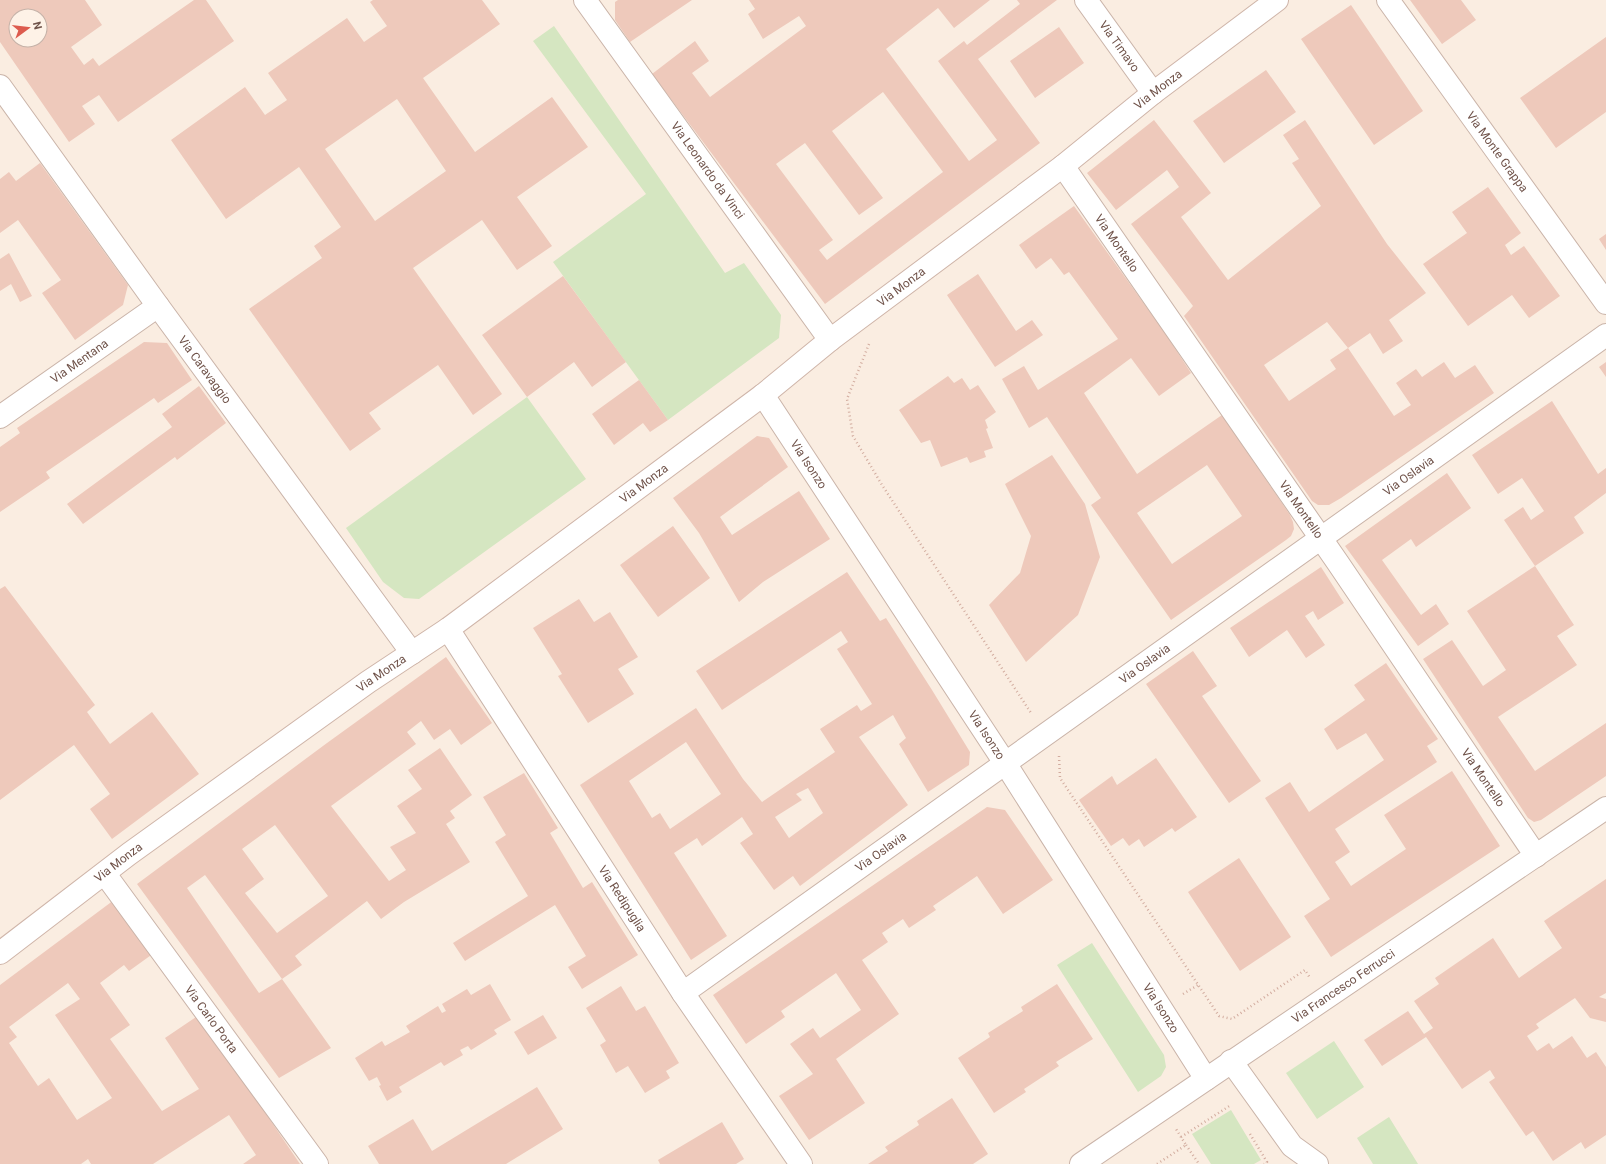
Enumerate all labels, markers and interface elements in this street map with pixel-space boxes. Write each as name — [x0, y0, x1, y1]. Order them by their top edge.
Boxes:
north arrow — [8, 8, 48, 48]
street label: Via Timavo — [1096, 18, 1142, 75]
text: N — [30, 20, 45, 31]
street label: Via Monza — [1131, 67, 1185, 112]
street label: Via Monte Grappa — [1464, 109, 1531, 195]
street label: Via Leonardo da Vinci — [668, 119, 747, 222]
street label: Via Montello — [1092, 212, 1141, 275]
street label: Via Monza — [874, 264, 928, 309]
street label: Via Caravaggio — [175, 333, 234, 406]
street label: Via Mentana — [48, 336, 111, 386]
street label: Via Isonzo — [787, 437, 830, 492]
street label: Via Oslavia — [1380, 453, 1437, 499]
street label: Via Monza — [617, 461, 671, 506]
street label: Via Montello — [1276, 478, 1326, 541]
street label: Via Oslavia — [1117, 641, 1173, 687]
street label: Via Monza — [354, 652, 409, 695]
street label: Via Isonzo — [965, 708, 1008, 762]
street label: Via Montello — [1458, 746, 1508, 809]
street label: Via Oslavia — [853, 829, 909, 875]
street label: Via Monza — [92, 840, 145, 885]
street label: Via Redipuglia — [596, 863, 649, 934]
street label: Via Francesco Ferrucci — [1289, 946, 1398, 1026]
street label: Via Isonzo — [1140, 981, 1182, 1036]
street label: Via Carlo Porta — [182, 983, 241, 1056]

